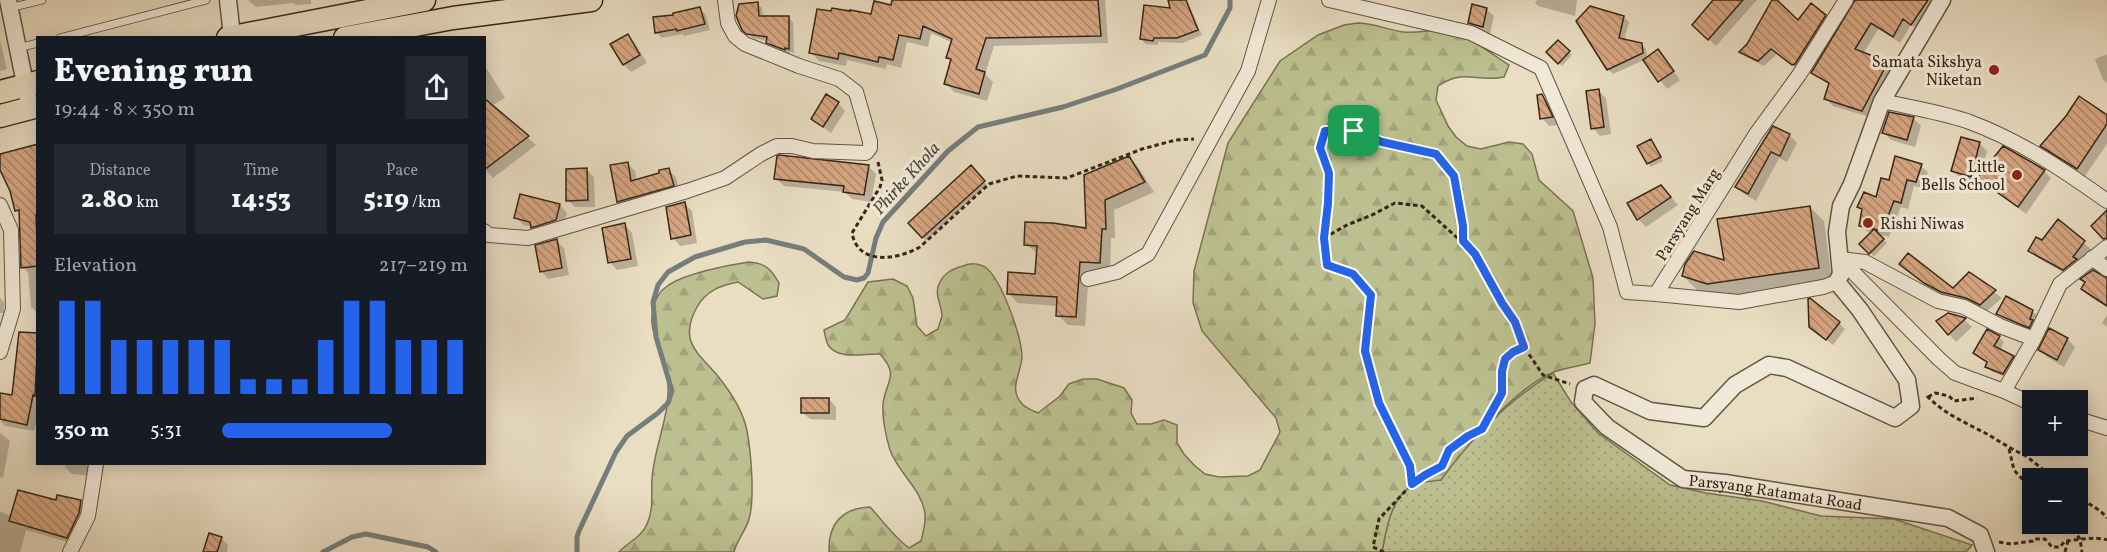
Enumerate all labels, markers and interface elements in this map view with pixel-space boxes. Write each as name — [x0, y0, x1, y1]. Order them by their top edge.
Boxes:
text: Evening run — [54, 50, 253, 96]
place label: Samata Sikshya Niketan — [1872, 52, 1982, 92]
button: share — [405, 56, 468, 119]
marker: Samata Sikshya Niketan — [1987, 63, 2001, 77]
text: 19:44 · 8 × 350 m — [54, 96, 195, 124]
pin — [1328, 105, 1379, 156]
icon: arrive — [1337, 114, 1370, 147]
water label: Phirke Khola — [868, 137, 947, 221]
place label: Little Bells School — [1921, 157, 2005, 197]
text: Distance — [89, 160, 151, 182]
text: Time — [243, 160, 279, 182]
text: Pace — [386, 160, 418, 182]
street label: Parsyang Marg — [1651, 164, 1726, 266]
marker: Little Bells School — [2010, 168, 2024, 182]
text: 2.80 — [81, 182, 133, 218]
text: 14:53 — [231, 182, 291, 218]
text: 5:19 — [363, 182, 409, 218]
text: km — [133, 192, 159, 214]
text: /km — [409, 192, 441, 214]
place label: Rishi Niwas — [1880, 214, 1964, 236]
marker: Rishi Niwas — [1861, 216, 1875, 230]
text: Elevation — [54, 252, 137, 280]
text: 217–219 m — [379, 252, 468, 280]
map controls — [2022, 390, 2088, 534]
button: + — [2022, 390, 2088, 456]
text: 350 m — [54, 417, 109, 445]
text: 5:31 — [150, 417, 182, 445]
button: − — [2022, 468, 2088, 534]
street label: Parsyang Ratamata Road — [1688, 471, 1864, 517]

